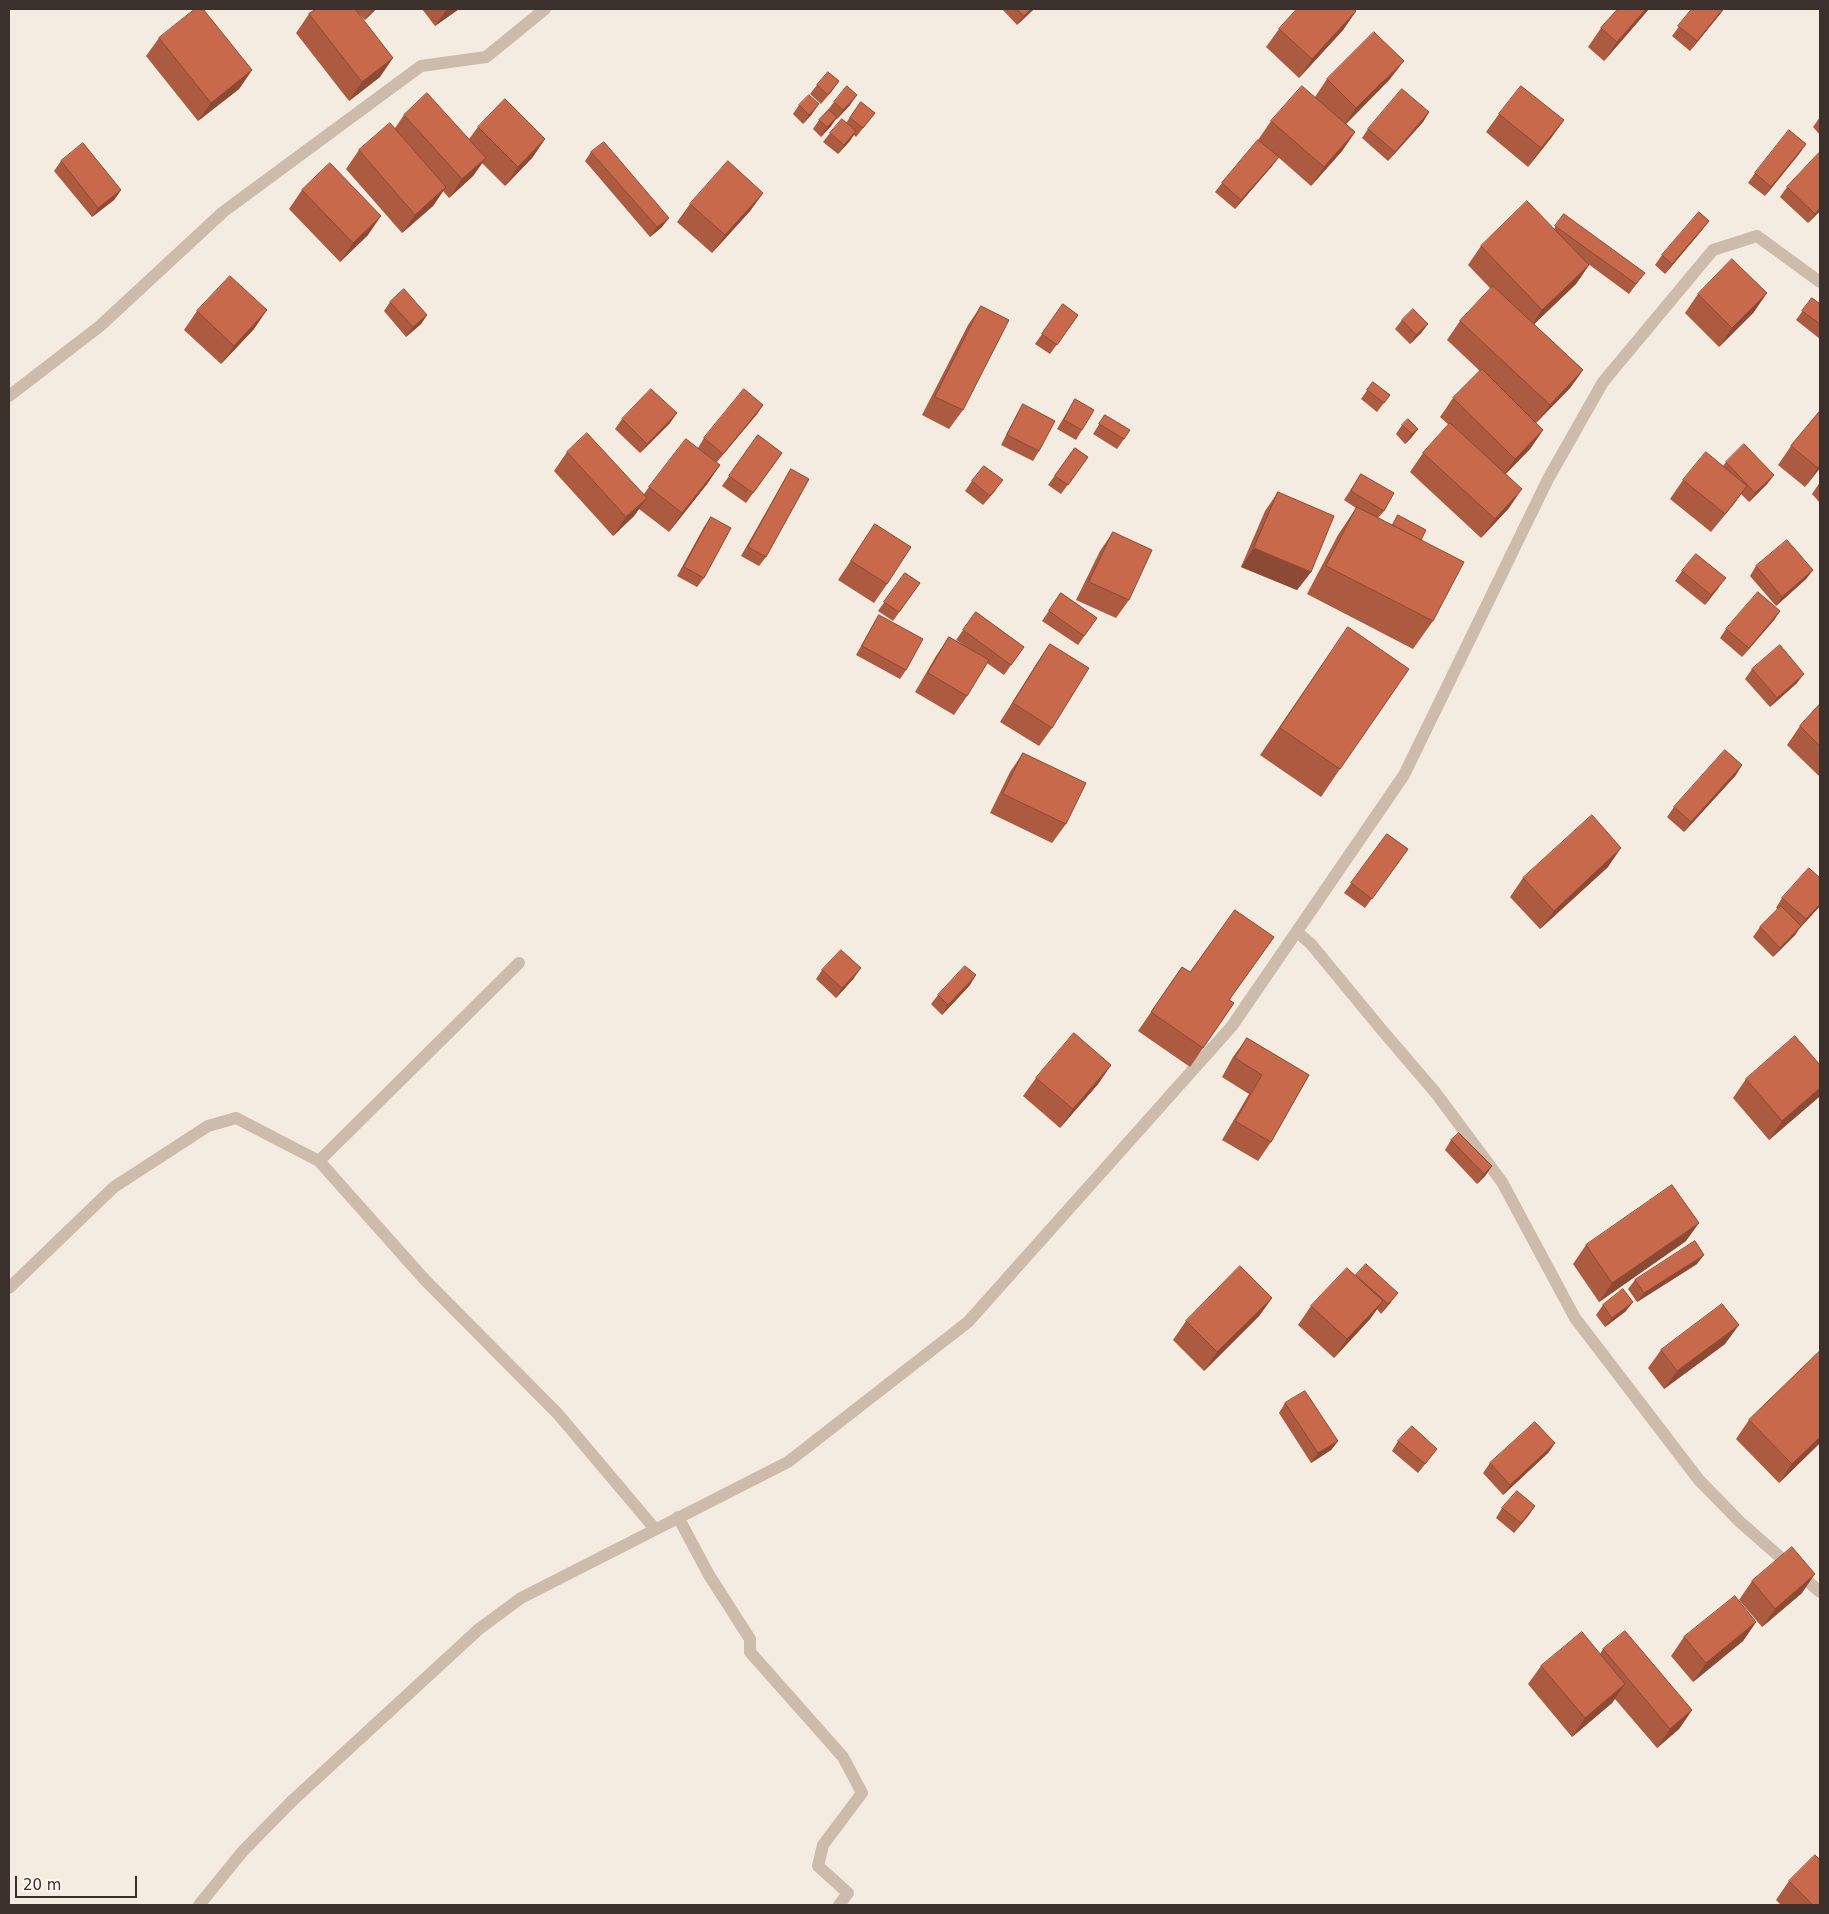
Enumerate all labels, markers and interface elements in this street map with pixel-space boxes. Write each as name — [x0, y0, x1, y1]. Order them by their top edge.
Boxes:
scale bar — [18, 1866, 140, 1898]
text: 20 m — [23, 1876, 61, 1894]

